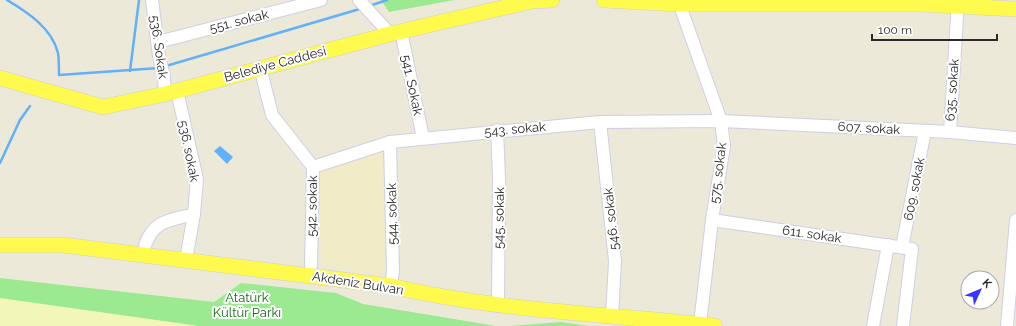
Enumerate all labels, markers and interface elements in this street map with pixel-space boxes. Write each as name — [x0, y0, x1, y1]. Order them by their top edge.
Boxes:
street label: 551. sokak — [208, 6, 270, 36]
street label: 536. Sokak — [147, 14, 171, 80]
scale bar — [872, 16, 997, 42]
text: 100 m — [878, 23, 912, 37]
street label: Belediye Caddesi — [222, 43, 328, 85]
street label: 541. Sokak — [398, 53, 426, 117]
street label: 635. sokak — [942, 58, 962, 122]
street label: 536. sokak — [176, 119, 202, 183]
street label: 543. sokak — [484, 119, 547, 139]
street label: 607. sokak — [837, 119, 901, 137]
street label: 575. sokak — [707, 141, 729, 204]
street label: 609. sokak — [901, 156, 927, 222]
street label: 542. sokak — [304, 175, 320, 237]
street label: 544. sokak — [384, 183, 400, 245]
street label: 545. sokak — [491, 187, 507, 249]
street label: 546. sokak — [600, 187, 622, 251]
street label: 611. sokak — [781, 222, 843, 246]
street label: Akdeniz Bulvarı — [311, 268, 405, 298]
north arrow — [960, 270, 1000, 310]
text: K — [980, 276, 995, 291]
park label: Atatürk Kültür Parkı — [213, 290, 281, 320]

